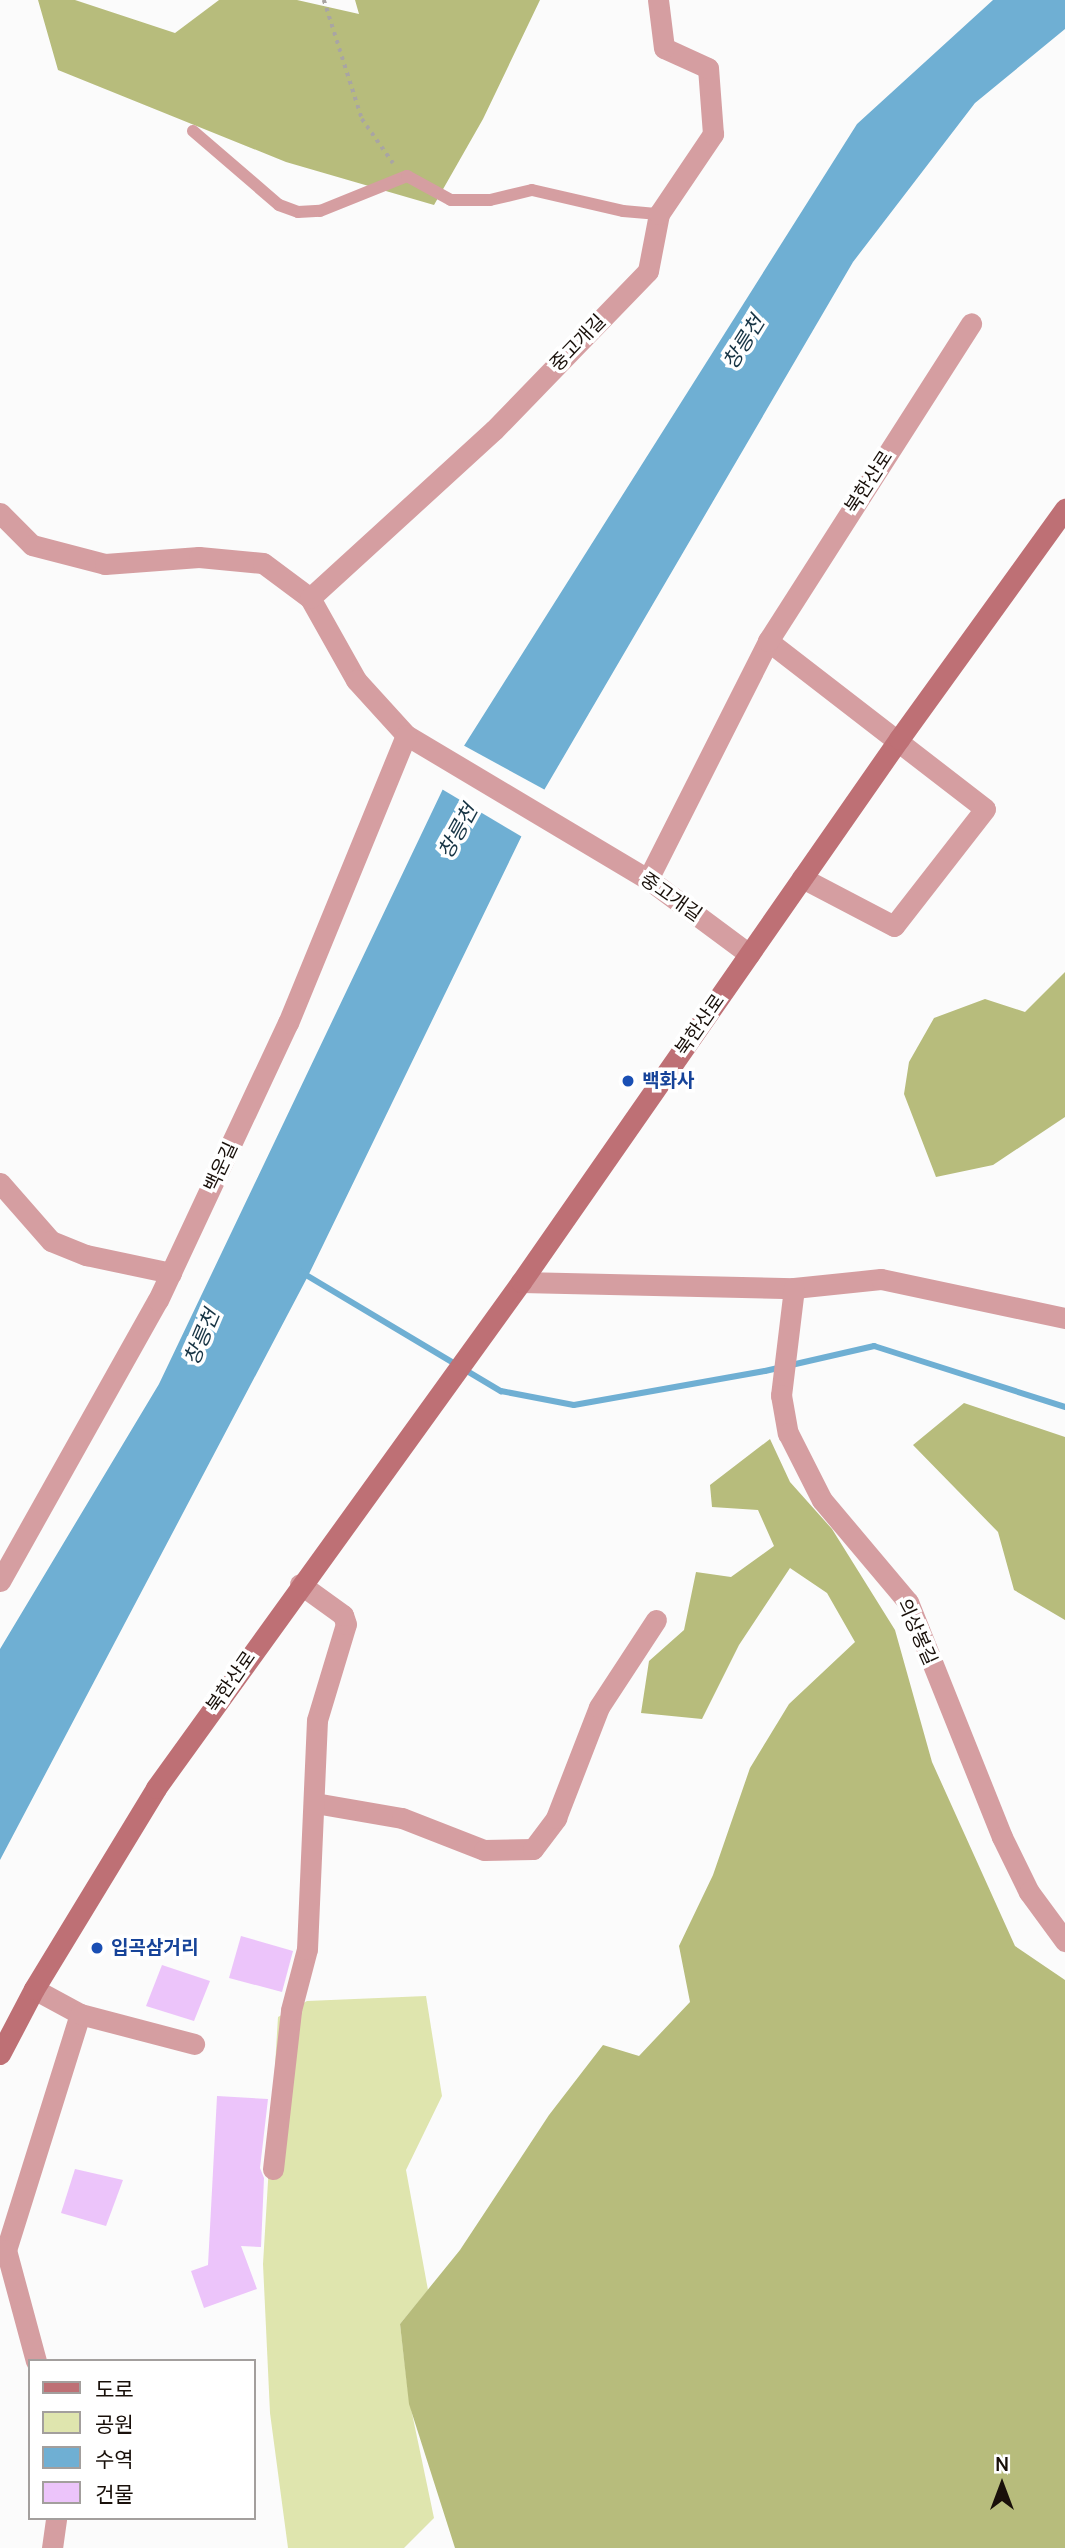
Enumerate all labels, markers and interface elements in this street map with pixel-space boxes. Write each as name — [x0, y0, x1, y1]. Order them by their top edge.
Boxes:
street label: 중고개길 — [546, 310, 610, 376]
water label: 창릉천 — [717, 311, 769, 373]
street label: 북한산로 — [840, 446, 898, 518]
water label: 창릉천 — [432, 800, 482, 862]
street label: 중고개길 — [636, 868, 706, 926]
street label: 북한산로 — [671, 990, 729, 1060]
place label: 백화사 — [642, 1070, 694, 1092]
marker: 백화사 — [620, 1073, 636, 1089]
street label: 백운길 — [200, 1138, 242, 1196]
water label: 창릉천 — [178, 1305, 224, 1369]
street label: 의상봉길 — [892, 1595, 942, 1669]
street label: 북한산로 — [202, 1647, 260, 1717]
place label: 입곡삼거리 — [111, 1937, 198, 1959]
marker: 입곡삼거리 — [89, 1940, 105, 1956]
legend — [28, 2359, 256, 2520]
text: 도로 — [95, 2375, 134, 2403]
text: 공원 — [95, 2410, 134, 2438]
text: 수역 — [95, 2445, 134, 2473]
north arrow — [967, 2450, 1037, 2520]
text: N — [995, 2451, 1009, 2477]
text: 건물 — [95, 2480, 134, 2508]

